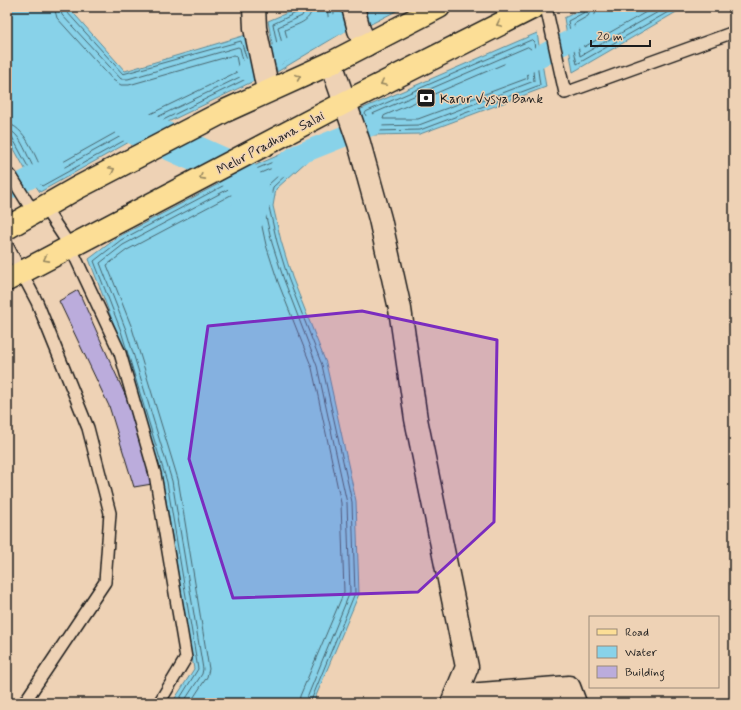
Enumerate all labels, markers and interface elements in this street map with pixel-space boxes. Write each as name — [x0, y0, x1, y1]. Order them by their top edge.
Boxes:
one-way arrow — [496, 19, 504, 27]
scale bar — [591, 22, 650, 48]
text: 20 m — [597, 29, 623, 45]
one-way arrow — [295, 74, 302, 82]
one-way arrow — [380, 78, 388, 85]
bank icon: Karur Vysya Bank — [415, 87, 437, 109]
place label: Karur Vysya Bank — [440, 91, 543, 108]
street label: Melur Pradhana Salai — [214, 108, 327, 179]
one-way arrow — [108, 167, 115, 174]
one-way arrow — [199, 172, 206, 180]
one-way arrow — [43, 254, 50, 262]
legend — [589, 616, 719, 688]
text: Road — [625, 625, 649, 641]
text: Water — [625, 645, 657, 661]
text: Building — [625, 665, 665, 682]

